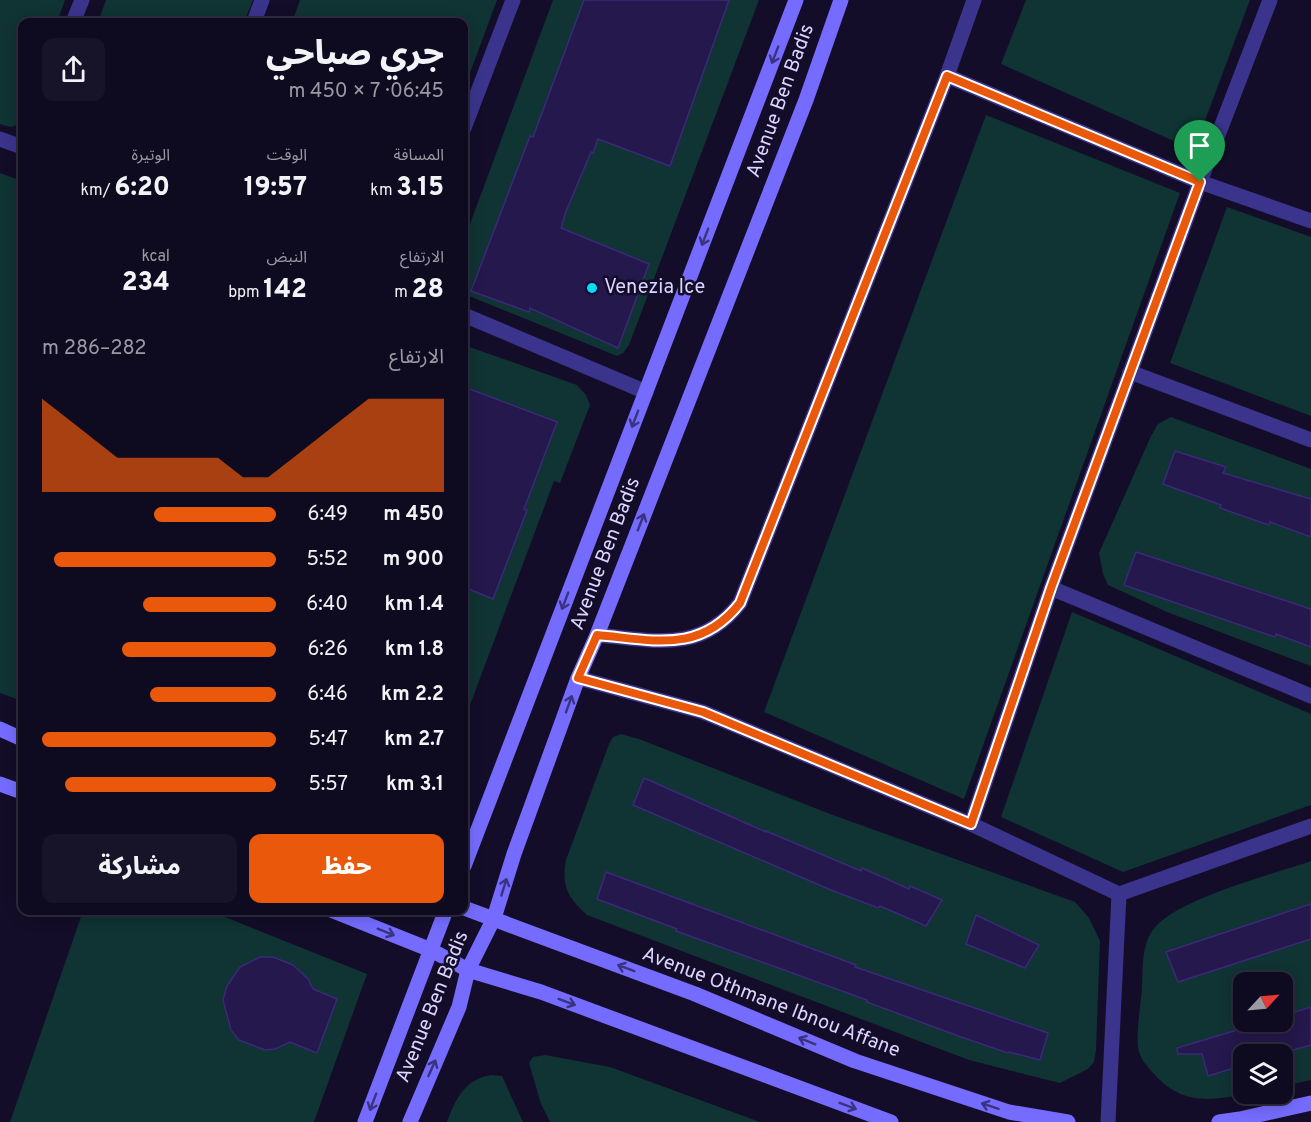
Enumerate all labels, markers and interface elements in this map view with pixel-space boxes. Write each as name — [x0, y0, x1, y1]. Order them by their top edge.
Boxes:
street label: Avenue Ben Badis — [741, 21, 821, 181]
text: جري صباحي — [266, 35, 444, 77]
button: share — [42, 38, 105, 101]
one-way arrow — [769, 45, 780, 63]
text: 06:45 · 7 × 450 m — [288, 79, 444, 105]
pin — [1174, 120, 1225, 182]
icon: arrive — [1183, 129, 1216, 162]
text: الوتيرة — [132, 146, 170, 166]
text: الوقت — [267, 146, 307, 166]
text: المسافة — [394, 146, 444, 166]
text: 6:20 — [114, 172, 170, 205]
text: 19:57 — [244, 172, 307, 205]
text: 3.15 — [396, 172, 444, 205]
text: /km — [81, 181, 114, 201]
text: km — [370, 181, 396, 201]
one-way arrow — [699, 227, 710, 246]
text: kcal — [142, 247, 170, 267]
text: النبض — [266, 248, 307, 268]
text: الارتفاع — [400, 248, 444, 268]
text: 234 — [122, 267, 170, 300]
text: 142 — [263, 274, 307, 307]
text: 28 — [412, 274, 444, 307]
place label: Venezia Ice — [604, 275, 705, 301]
marker: Venezia Ice — [585, 281, 599, 295]
text: bpm — [228, 283, 263, 303]
text: m — [394, 283, 412, 303]
text: 282–286 m — [42, 336, 147, 362]
text: الارتفاع — [389, 345, 444, 371]
one-way arrow — [629, 409, 640, 428]
street label: Avenue Ben Badis — [565, 474, 647, 634]
text: 6:49 — [308, 502, 348, 528]
text: 450 m — [383, 502, 444, 528]
one-way arrow — [636, 514, 647, 532]
text: 5:52 — [307, 547, 348, 573]
text: 900 m — [383, 547, 444, 573]
one-way arrow — [559, 591, 570, 610]
text: 6:40 — [306, 592, 348, 618]
text: 1.4 km — [384, 592, 444, 618]
text: 6:26 — [307, 637, 348, 663]
text: 1.8 km — [385, 637, 444, 663]
text: 6:46 — [307, 682, 348, 708]
text: 2.2 km — [381, 682, 444, 708]
one-way arrow — [564, 695, 575, 713]
text: 5:47 — [308, 727, 348, 753]
text: 2.7 km — [384, 727, 444, 753]
text: 5:57 — [308, 772, 348, 798]
text: 3.1 km — [386, 772, 444, 798]
button: مشاركة — [42, 834, 237, 903]
button: حفظ — [249, 834, 444, 903]
one-way arrow — [499, 878, 510, 897]
one-way arrow — [376, 927, 395, 938]
street label: Avenue Ben Badis — [391, 927, 475, 1087]
street label: Avenue Othmane Ibnou Affane — [638, 942, 904, 1064]
one-way arrow — [617, 962, 636, 973]
north arrow — [1233, 972, 1293, 1032]
map controls — [1233, 972, 1293, 1104]
one-way arrow — [557, 997, 576, 1008]
one-way arrow — [798, 1035, 817, 1046]
button: layers — [1233, 1044, 1293, 1104]
one-way arrow — [427, 1059, 438, 1077]
one-way arrow — [367, 1093, 378, 1111]
one-way arrow — [981, 1100, 1000, 1111]
one-way arrow — [839, 1102, 857, 1113]

